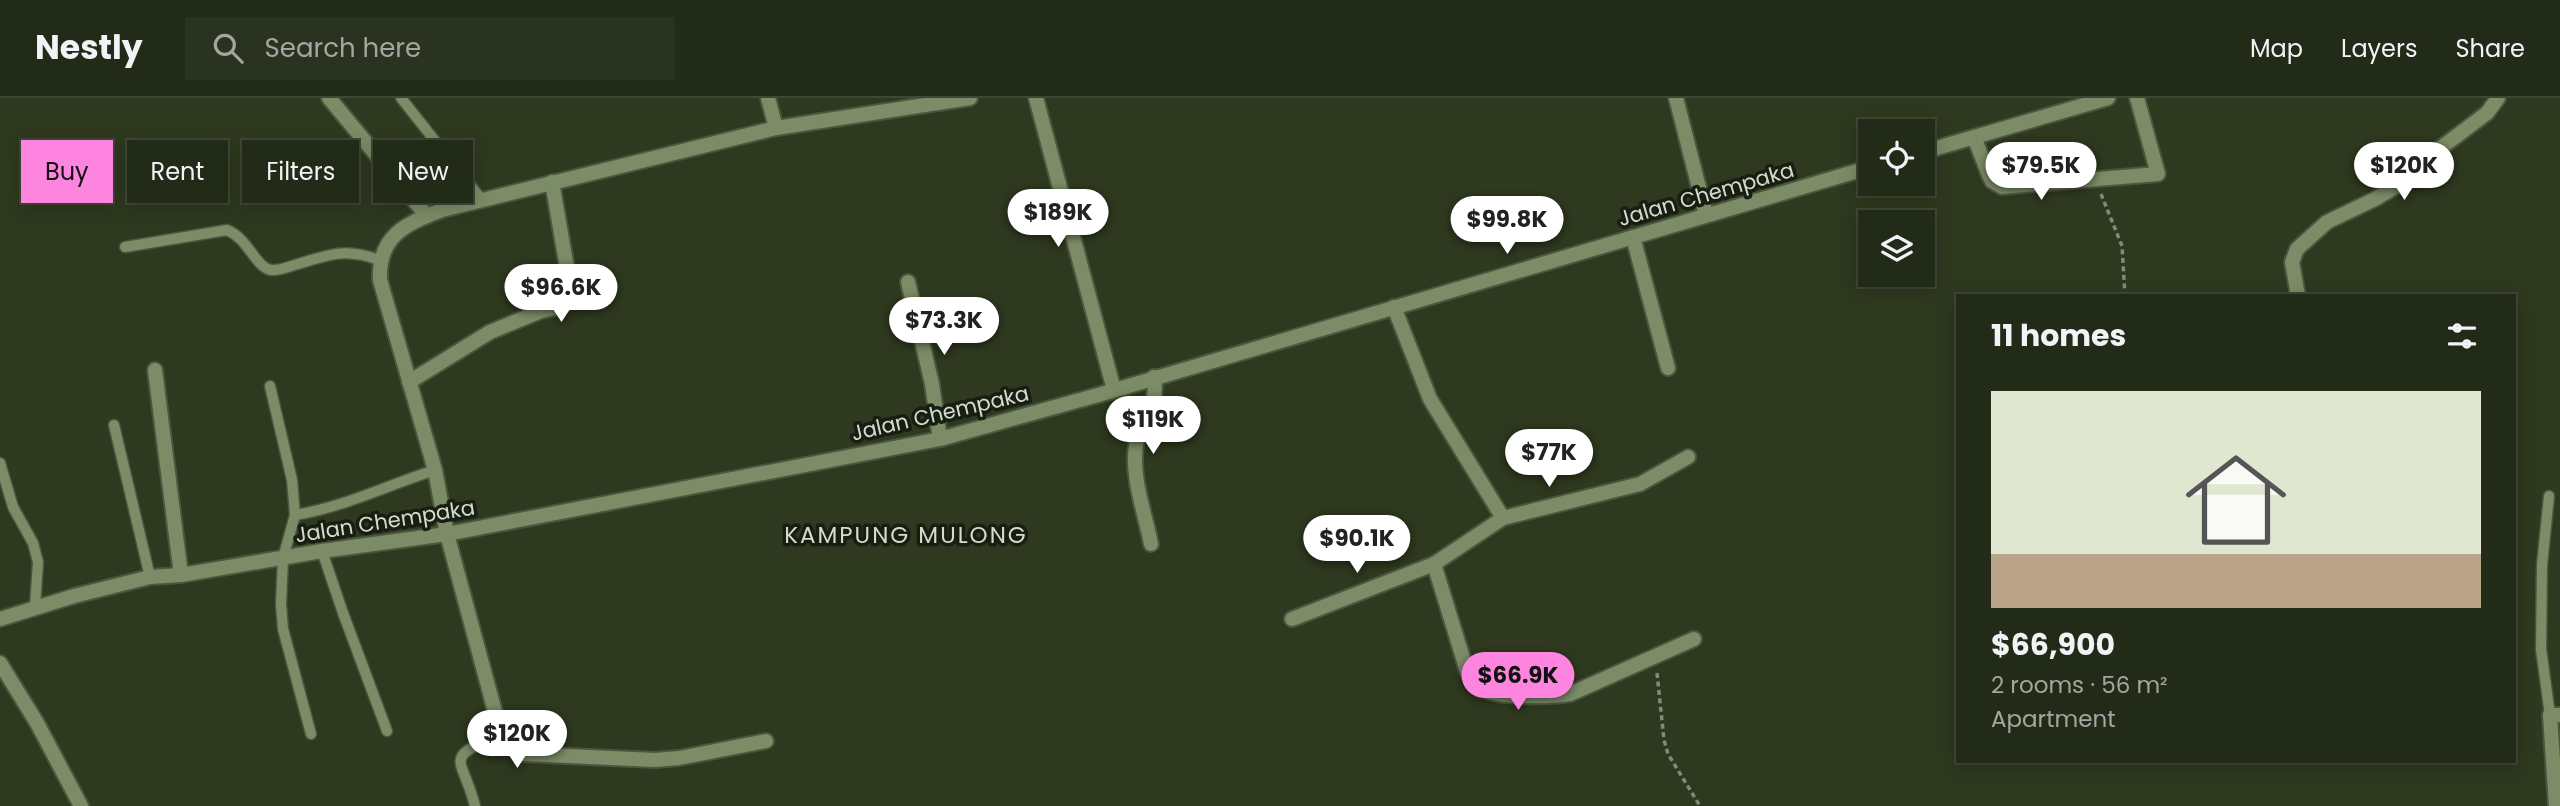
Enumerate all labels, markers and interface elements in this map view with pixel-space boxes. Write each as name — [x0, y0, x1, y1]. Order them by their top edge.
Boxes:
search box — [185, 17, 675, 80]
text: Nestly — [35, 24, 143, 71]
icon: search — [209, 29, 247, 67]
text: Search here — [265, 30, 421, 66]
text: Map — [2250, 32, 2303, 65]
text: Layers — [2341, 32, 2417, 65]
text: Share — [2455, 32, 2525, 65]
map controls — [1858, 119, 1935, 287]
button: locate — [1858, 119, 1935, 196]
chip: Buy — [21, 140, 113, 203]
chip: Rent — [127, 140, 228, 203]
chip: Filters — [242, 140, 359, 203]
chip: New — [373, 140, 473, 203]
pin: $79.5K — [1984, 142, 2098, 202]
pin: $120K — [2355, 142, 2453, 202]
text: $79.5K — [2001, 149, 2081, 181]
text: $120K — [2370, 149, 2438, 181]
street label: Jalan Chempaka — [1615, 155, 1797, 233]
pin: $189K — [1009, 190, 1107, 249]
text: $189K — [1024, 196, 1092, 228]
pin: $99.8K — [1450, 197, 1564, 256]
text: $99.8K — [1467, 203, 1547, 235]
button: layers — [1858, 210, 1935, 287]
pin: $96.6K — [504, 264, 618, 324]
text: $96.6K — [520, 271, 602, 303]
pin: $73.3K — [887, 298, 1001, 357]
text: $73.3K — [905, 304, 983, 336]
text: 11 homes — [1991, 314, 2126, 357]
icon: filters — [2443, 317, 2481, 355]
street label: Jalan Chempaka — [848, 378, 1032, 448]
pin: $119K — [1104, 396, 1202, 456]
text: $119K — [1122, 403, 1184, 435]
pin: $77K — [1508, 430, 1590, 489]
text: $77K — [1521, 436, 1577, 468]
icon: home — [2173, 437, 2299, 563]
street label: Jalan Chempaka — [293, 492, 477, 550]
pin: $90.1K — [1300, 516, 1414, 575]
district label: KAMPUNG MULONG — [784, 519, 1028, 551]
text: $90.1K — [1319, 522, 1395, 554]
text: $66,900 — [1991, 623, 2115, 666]
pin: $66.9K — [1461, 652, 1575, 712]
text: $66.9K — [1477, 659, 1559, 691]
text: 2 rooms · 56 m² — [1991, 669, 2168, 701]
text: Apartment — [1991, 703, 2116, 735]
pin: $120K — [468, 710, 566, 770]
text: $120K — [483, 717, 551, 749]

